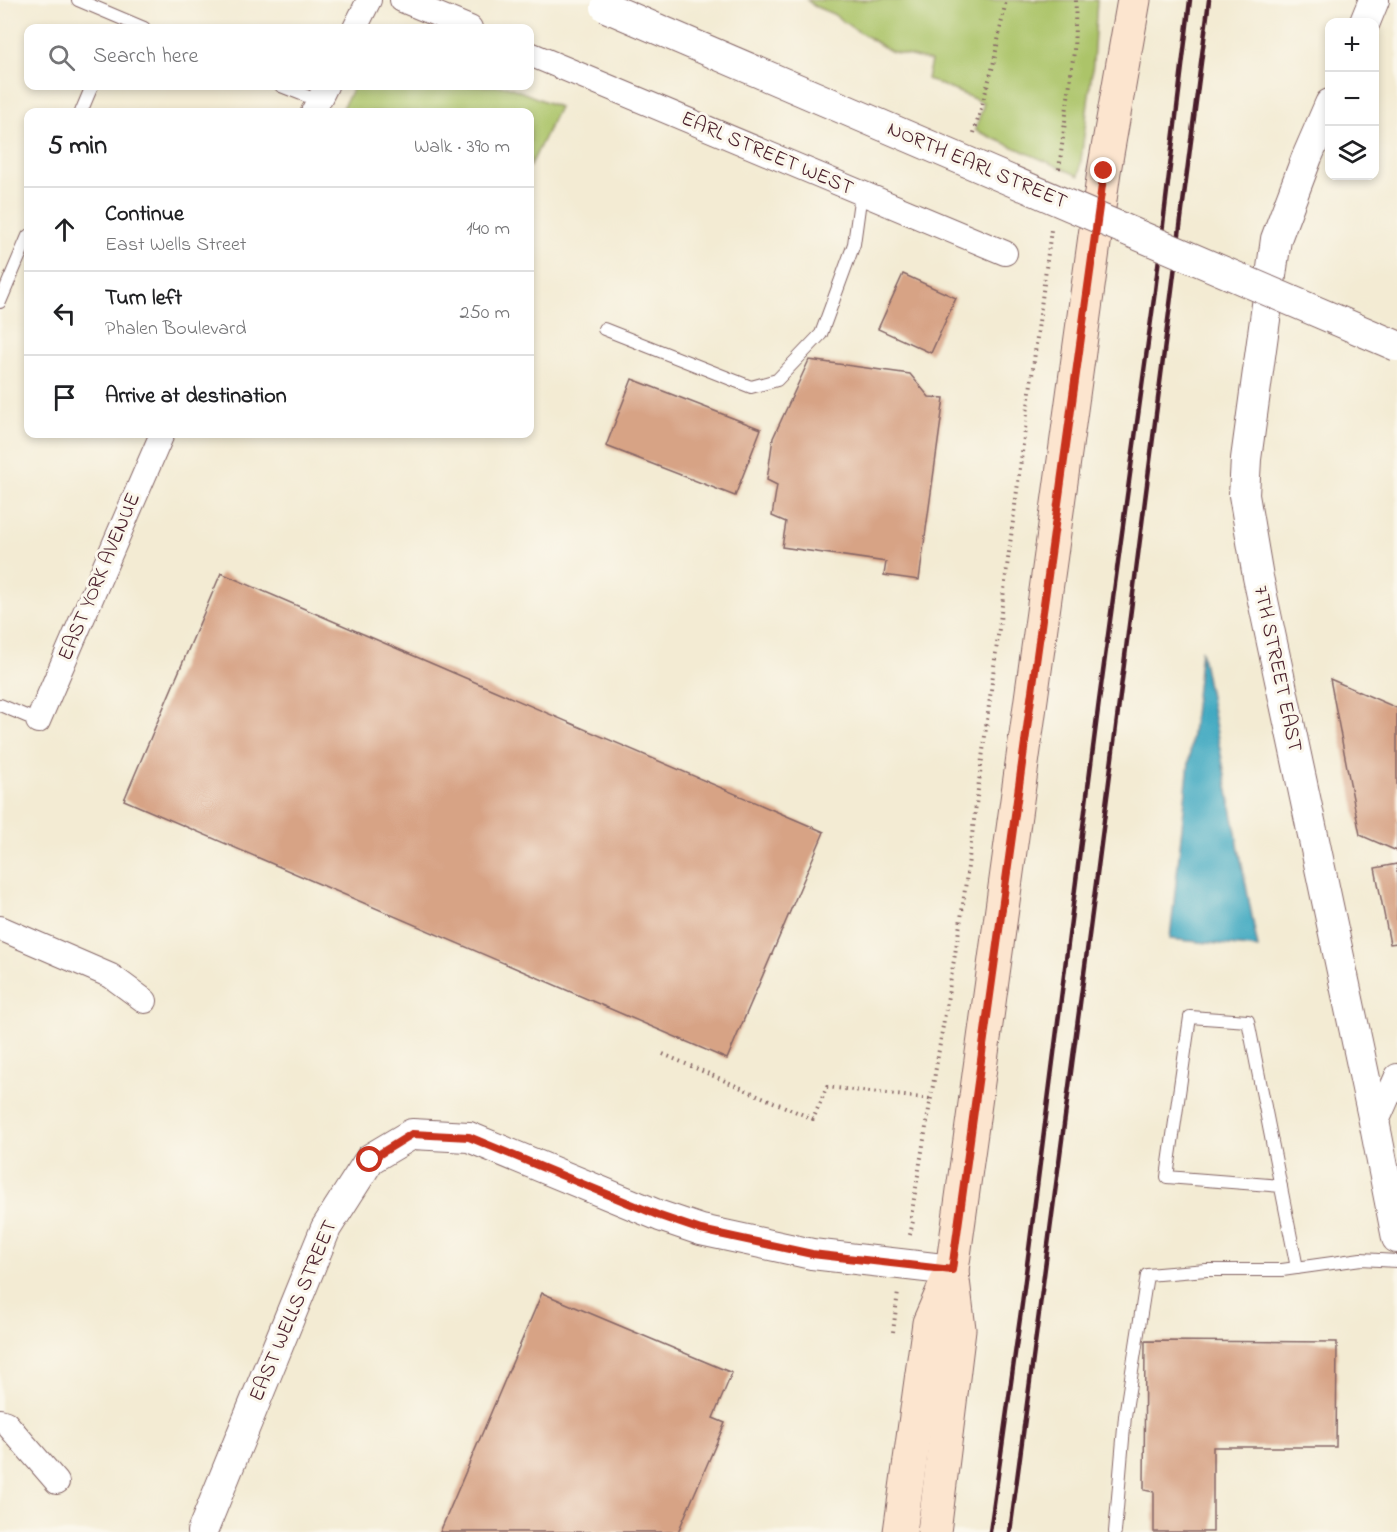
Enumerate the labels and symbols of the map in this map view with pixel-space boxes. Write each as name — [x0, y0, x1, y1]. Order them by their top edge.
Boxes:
street label: EARL STREET WEST — [676, 104, 858, 204]
street label: NORTH EARL STREET — [882, 115, 1072, 217]
route end — [1090, 157, 1116, 183]
street label: EAST YORK AVENUE — [51, 488, 149, 666]
street label: 7TH STREET EAST — [1245, 583, 1309, 755]
route start — [356, 1146, 382, 1172]
street label: EAST WELLS STREET — [242, 1216, 346, 1406]

